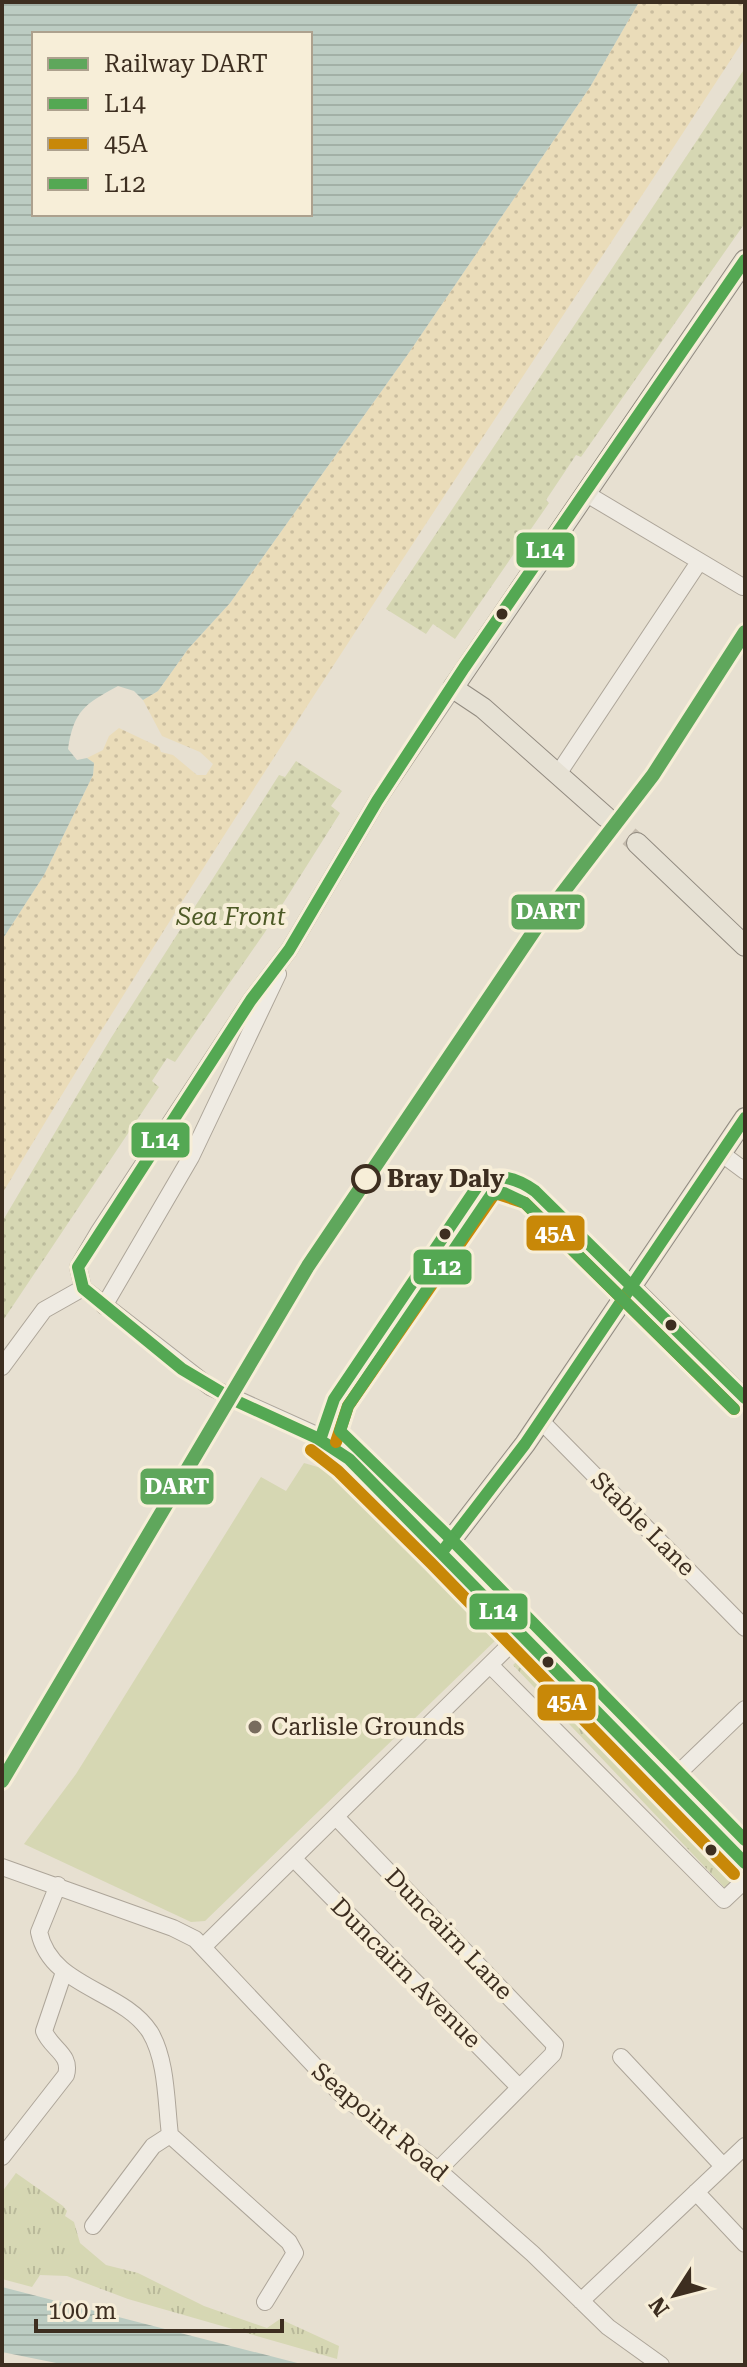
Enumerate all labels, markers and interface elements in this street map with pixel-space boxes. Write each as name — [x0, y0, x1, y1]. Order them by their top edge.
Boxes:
legend — [32, 32, 312, 216]
text: Railway DART — [104, 50, 268, 78]
text: L14 — [104, 90, 146, 118]
text: 45A — [104, 130, 148, 158]
text: L12 — [104, 170, 146, 198]
line badge: L14 — [515, 531, 576, 569]
text: L14 — [526, 538, 565, 563]
unlabelled marker — [494, 606, 510, 622]
line badge: DART — [510, 893, 586, 931]
text: DART — [516, 899, 580, 924]
park label: Sea Front — [175, 903, 286, 931]
line badge: L14 — [130, 1121, 191, 1159]
text: L14 — [141, 1128, 180, 1153]
marker: Bray Daly — [352, 1165, 380, 1193]
place label: Bray Daly — [387, 1165, 505, 1193]
line badge: 45A — [525, 1214, 586, 1252]
text: 45A — [535, 1221, 575, 1246]
unlabelled marker — [437, 1226, 453, 1242]
line badge: L12 — [412, 1248, 473, 1286]
text: L12 — [423, 1255, 461, 1280]
unlabelled marker — [663, 1317, 679, 1333]
street label: Stable Lane — [585, 1466, 701, 1582]
line badge: DART — [139, 1467, 215, 1506]
text: DART — [145, 1474, 209, 1499]
line badge: L14 — [468, 1592, 529, 1631]
text: L14 — [479, 1599, 518, 1624]
unlabelled marker — [540, 1654, 556, 1670]
line badge: 45A — [536, 1683, 597, 1722]
text: 45A — [547, 1690, 587, 1715]
place label: Carlisle Grounds — [271, 1713, 465, 1741]
marker: Carlisle Grounds — [246, 1718, 264, 1736]
unlabelled marker — [703, 1842, 719, 1858]
street label: Duncairn Lane — [379, 1863, 519, 2005]
street label: Duncairn Avenue — [325, 1892, 487, 2054]
street label: Seapoint Road — [306, 2057, 454, 2187]
north arrow — [635, 2255, 715, 2335]
scale bar — [36, 2283, 282, 2333]
text: N — [644, 2292, 674, 2321]
text: 100 m — [48, 2297, 116, 2325]

